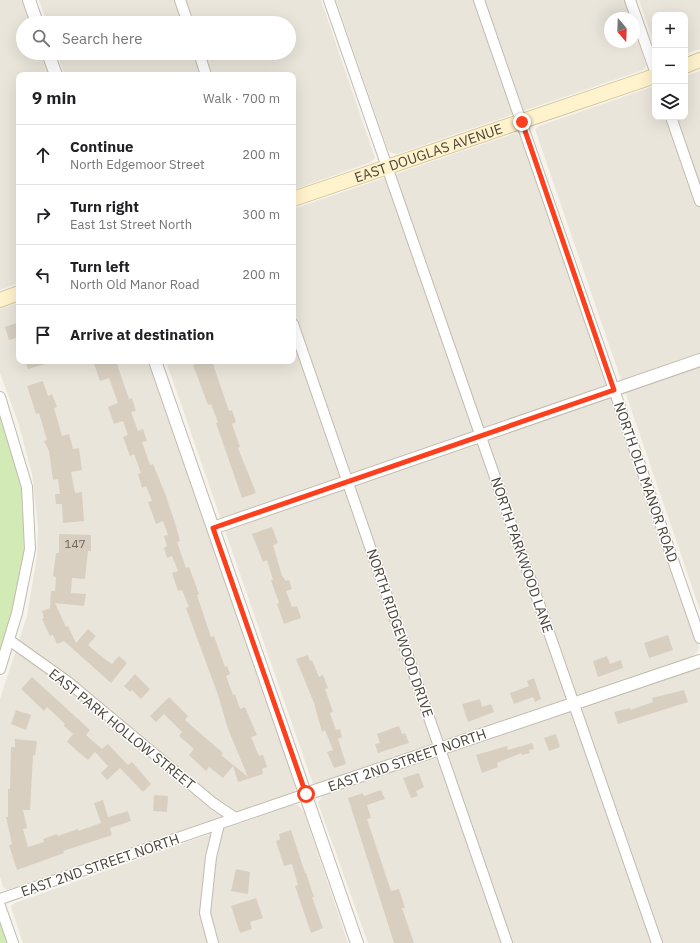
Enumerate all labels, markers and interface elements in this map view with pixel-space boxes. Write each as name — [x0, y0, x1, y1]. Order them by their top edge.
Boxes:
north arrow — [604, 12, 640, 48]
map controls — [652, 12, 688, 120]
button: + — [652, 12, 688, 48]
search box — [16, 16, 296, 60]
icon: search — [30, 27, 52, 49]
text: Search here — [62, 29, 142, 48]
button: − — [652, 48, 688, 84]
button: layers — [652, 84, 688, 120]
text: 9 min — [32, 87, 76, 109]
text: Walk · 700 m — [203, 90, 280, 107]
route end — [513, 113, 531, 131]
street label: EAST DOUGLAS AVENUE — [352, 119, 505, 187]
text: Continue — [70, 137, 134, 156]
icon: ahead — [32, 144, 54, 166]
text: 200 m — [242, 146, 280, 163]
text: North Edgemoor Street — [70, 156, 205, 173]
text: Turn right — [70, 197, 139, 216]
icon: right — [32, 204, 54, 226]
text: 300 m — [242, 206, 280, 223]
text: East 1st Street North — [70, 216, 192, 233]
text: Turn left — [70, 257, 130, 276]
icon: left — [32, 264, 54, 286]
text: 200 m — [242, 266, 280, 283]
text: North Old Manor Road — [70, 276, 200, 293]
icon: arrive — [32, 324, 54, 346]
text: Arrive at destination — [70, 325, 214, 344]
street label: NORTH OLD MANOR ROAD — [610, 399, 682, 565]
street label: NORTH PARKWOOD LANE — [487, 475, 557, 635]
house number: 147 — [64, 536, 86, 551]
street label: NORTH RIDGEWOOD DRIVE — [363, 546, 437, 720]
street label: EAST PARK HOLLOW STREET — [45, 665, 199, 793]
street label: EAST 2ND STREET NORTH — [325, 724, 489, 796]
route start — [297, 785, 315, 803]
street label: EAST 2ND STREET NORTH — [18, 829, 182, 901]

